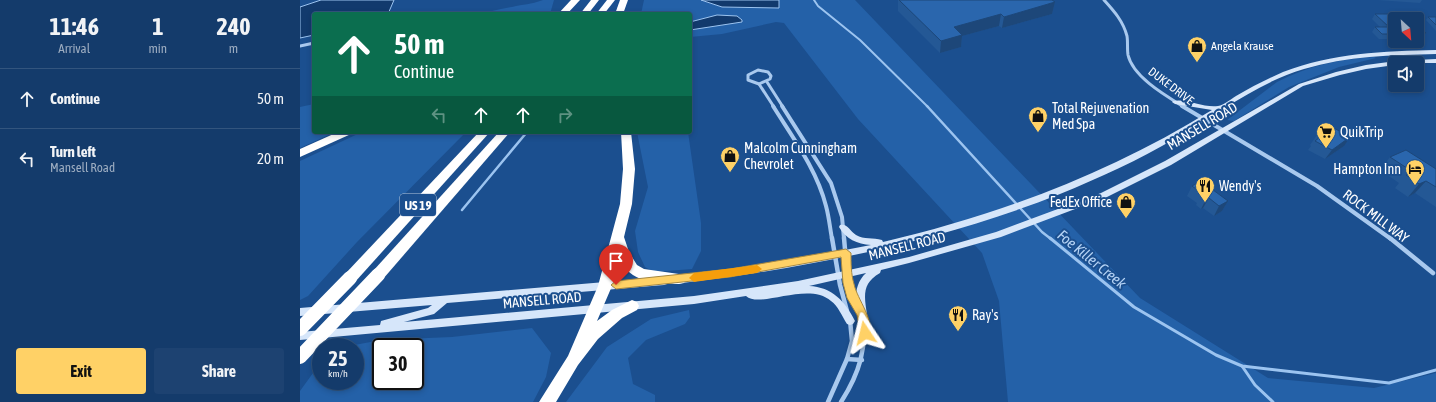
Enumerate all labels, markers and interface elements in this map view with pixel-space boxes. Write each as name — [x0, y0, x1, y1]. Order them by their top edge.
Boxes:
north arrow — [1388, 12, 1424, 48]
map controls — [1388, 12, 1424, 92]
text: 11:46 — [50, 13, 99, 40]
text: 1 — [152, 13, 163, 40]
text: 240 — [217, 13, 250, 40]
icon: ahead — [328, 28, 380, 80]
text: 50 m — [394, 28, 444, 60]
shop icon: Angela Krause — [1186, 35, 1208, 63]
place label: Angela Krause — [1211, 39, 1274, 53]
text: Arrival — [58, 41, 90, 56]
text: min — [148, 41, 167, 56]
text: m — [229, 41, 238, 56]
button: sound — [1388, 56, 1424, 92]
text: Continue — [394, 61, 454, 82]
street label: DUKE DRIVE — [1146, 64, 1196, 108]
icon: ahead — [16, 88, 38, 110]
text: Continue — [50, 90, 100, 107]
text: 50 m — [257, 90, 284, 107]
street label: MANSELL ROAD — [1164, 99, 1240, 153]
place label: Total Rejuvenation Med Spa — [1052, 100, 1149, 132]
icon: left — [428, 104, 450, 126]
icon: ahead — [470, 104, 492, 126]
icon: ahead — [512, 104, 534, 126]
icon: right — [554, 104, 576, 126]
shop icon: Total Rejuvenation Med Spa — [1027, 105, 1049, 133]
supermarket icon: QuikTrip — [1315, 121, 1337, 149]
place label: QuikTrip — [1340, 124, 1384, 140]
place label: Malcolm Cunningham Chevrolet — [744, 140, 857, 172]
text: Turn left — [50, 143, 96, 160]
shop icon: Malcolm Cunningham Chevrolet — [719, 145, 741, 173]
icon: left — [16, 148, 38, 170]
text: 20 m — [257, 150, 284, 167]
hotel icon: Hampton Inn — [1404, 158, 1426, 186]
text: Mansell Road — [50, 160, 115, 175]
place label: Hampton Inn — [1333, 161, 1401, 177]
restaurant icon: Wendy's — [1194, 175, 1216, 203]
place label: Wendy's — [1219, 178, 1262, 194]
street label: ROCK MILL WAY — [1340, 186, 1413, 246]
shop icon: FedEx Office — [1115, 191, 1137, 219]
road number: US 19 — [400, 194, 436, 216]
place label: FedEx Office — [1050, 194, 1112, 210]
water label: Foe Killer Creek — [1054, 226, 1130, 292]
street label: MANSELL ROAD — [867, 229, 947, 263]
pin — [599, 244, 633, 285]
icon: arrive — [605, 250, 627, 272]
street label: MANSELL ROAD — [502, 289, 582, 311]
restaurant icon: Ray's — [947, 304, 969, 332]
place label: Ray's — [972, 307, 999, 323]
position arrow — [844, 312, 886, 354]
speed limit sign: 30 — [372, 338, 424, 390]
text: 25 — [329, 347, 347, 370]
button: Exit — [16, 348, 146, 394]
button: Share — [154, 348, 284, 394]
text: km/h — [328, 368, 348, 379]

